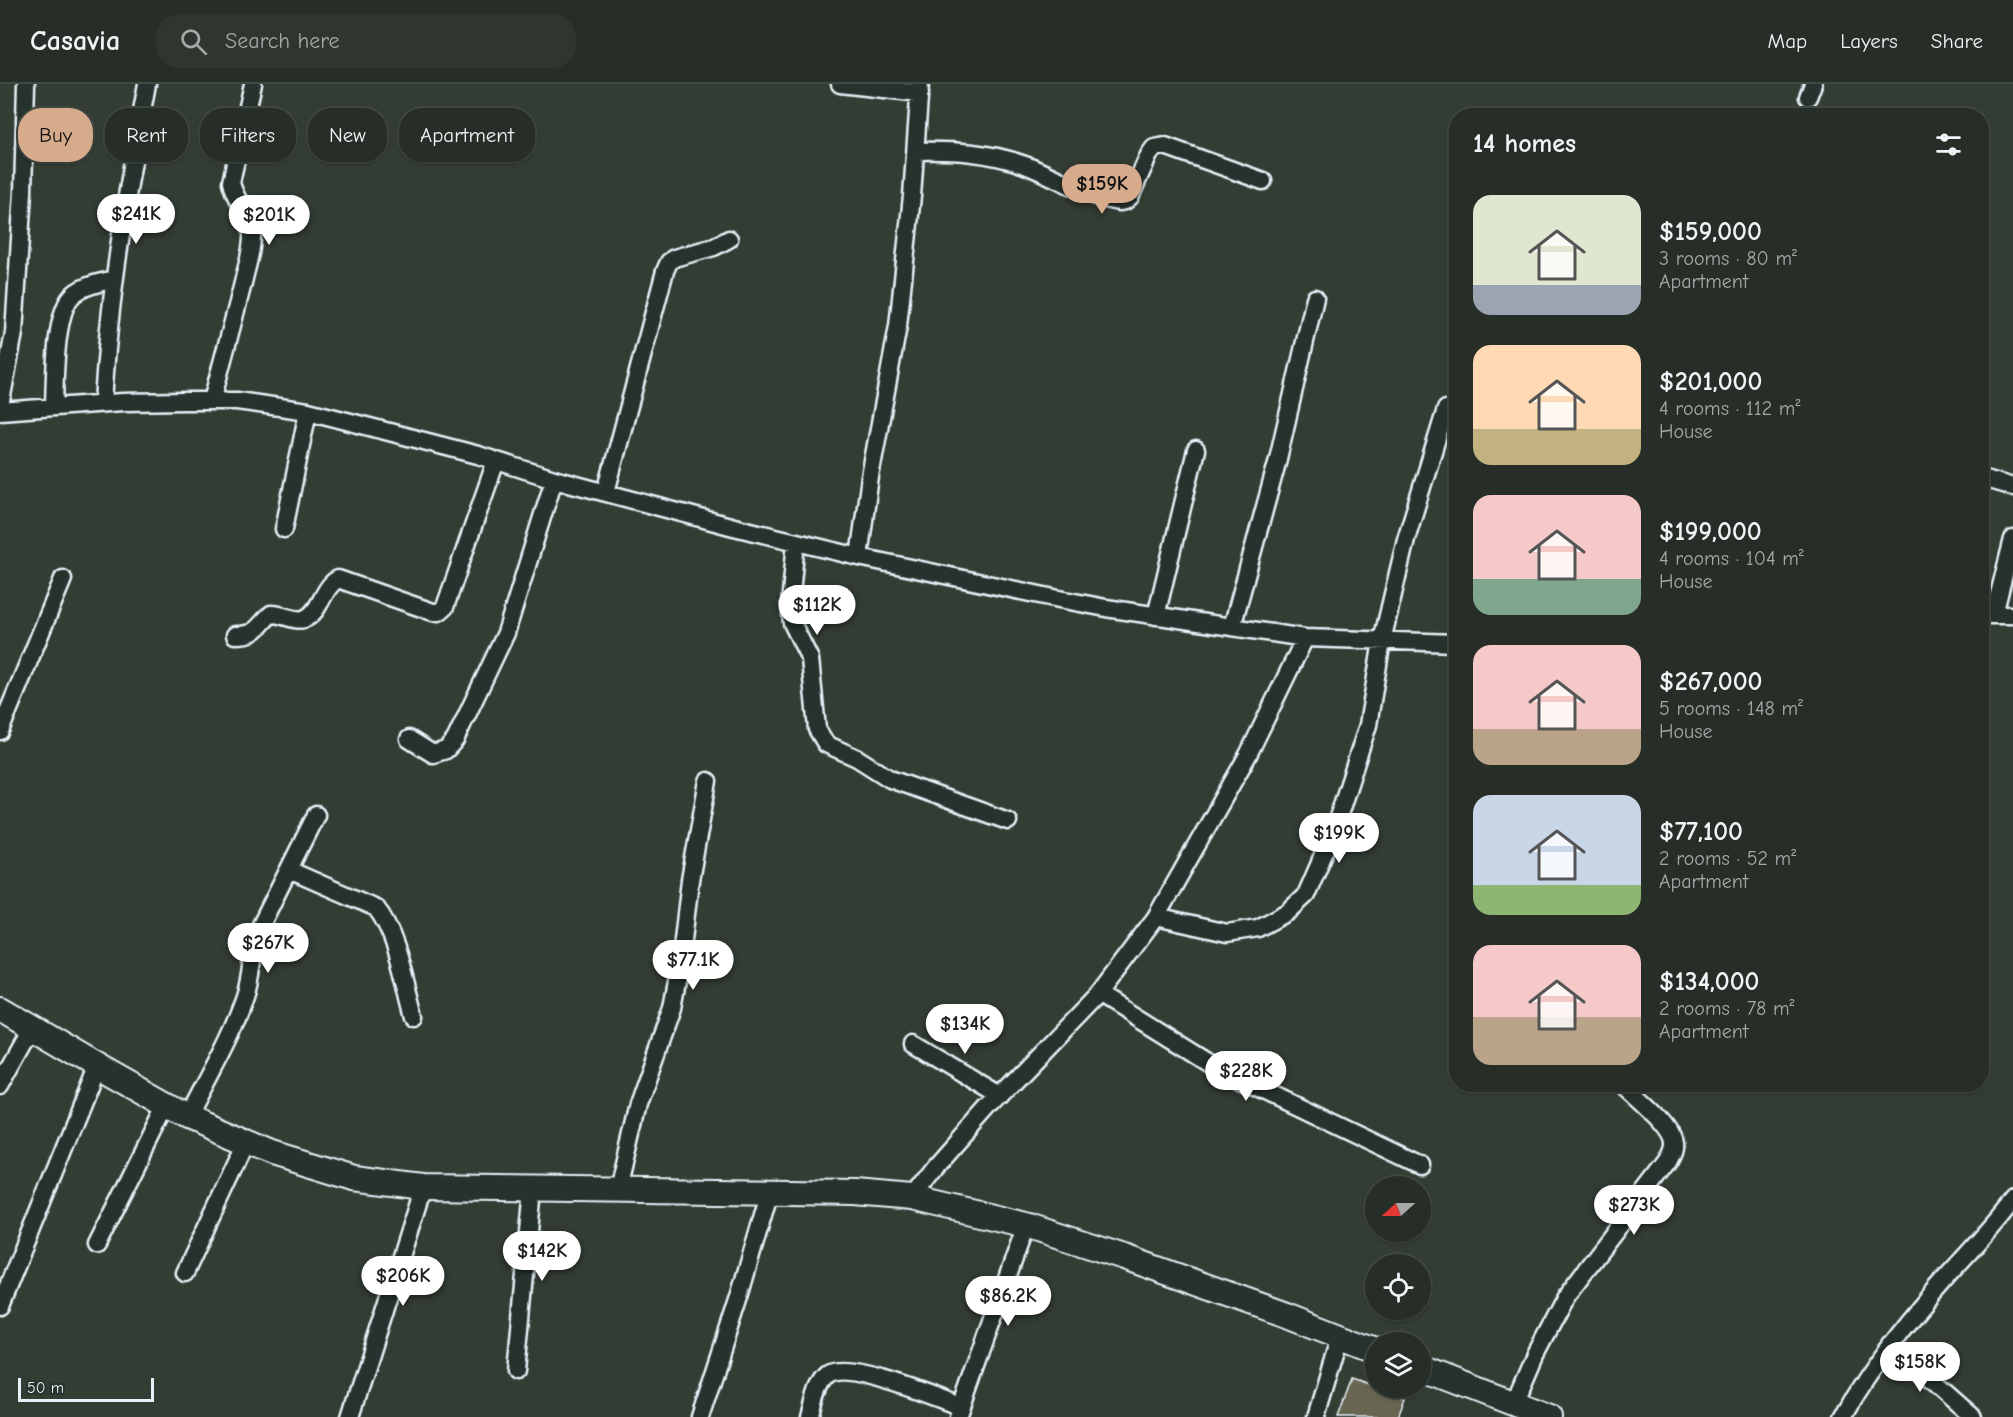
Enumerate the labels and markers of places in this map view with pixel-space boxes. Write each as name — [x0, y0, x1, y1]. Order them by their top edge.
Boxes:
pin: $159K — [1060, 164, 1144, 215]
pin: $241K — [94, 194, 178, 245]
pin: $201K — [227, 195, 311, 246]
pin: $112K — [775, 585, 859, 636]
pin: $199K — [1297, 813, 1381, 864]
pin: $267K — [226, 923, 310, 974]
pin: $77.1K — [644, 940, 742, 991]
pin: $134K — [923, 1004, 1007, 1055]
pin: $228K — [1204, 1051, 1288, 1102]
pin: $273K — [1592, 1185, 1676, 1236]
pin: $142K — [500, 1231, 584, 1282]
pin: $206K — [361, 1256, 445, 1307]
pin: $86.2K — [959, 1276, 1057, 1327]
pin: $158K — [1878, 1342, 1962, 1393]

